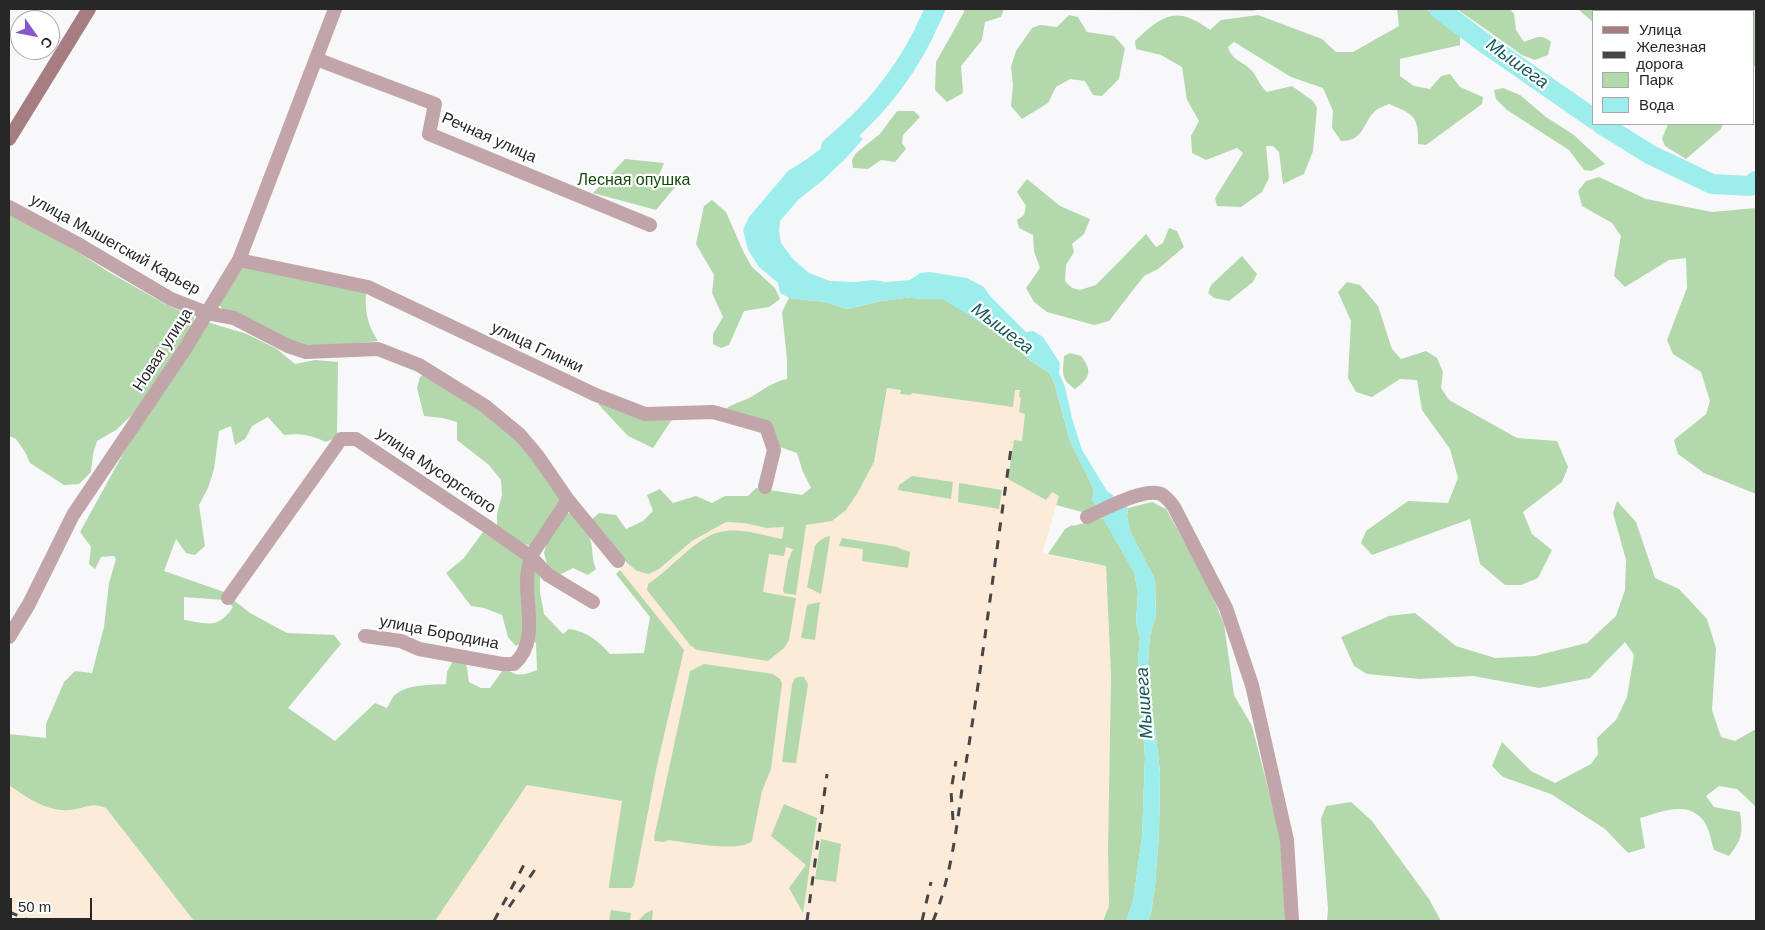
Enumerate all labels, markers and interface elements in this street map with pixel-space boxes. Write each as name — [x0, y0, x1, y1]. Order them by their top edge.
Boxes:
north arrow — [10, 10, 60, 60]
legend — [1592, 10, 1755, 125]
text: Улица — [1639, 21, 1682, 38]
text: С — [37, 34, 56, 51]
water label: Мышега — [1482, 34, 1552, 94]
text: Железная дорога — [1636, 38, 1706, 72]
text: Парк — [1639, 71, 1673, 88]
text: Вода — [1639, 96, 1674, 113]
street label: Речная улица — [439, 109, 539, 167]
park label: Лесная опушка — [578, 171, 690, 191]
street label: улица Мышегский Карьер — [27, 190, 203, 300]
water label: Мышега — [967, 299, 1037, 359]
street label: Новая улица — [129, 305, 197, 395]
street label: улица Глинки — [488, 318, 586, 378]
street label: улица Мусоргского — [373, 424, 499, 518]
street label: улица Бородина — [378, 612, 500, 654]
water label: Мышега — [1132, 666, 1158, 740]
scale bar — [12, 888, 95, 920]
text: 50 m — [18, 898, 51, 915]

